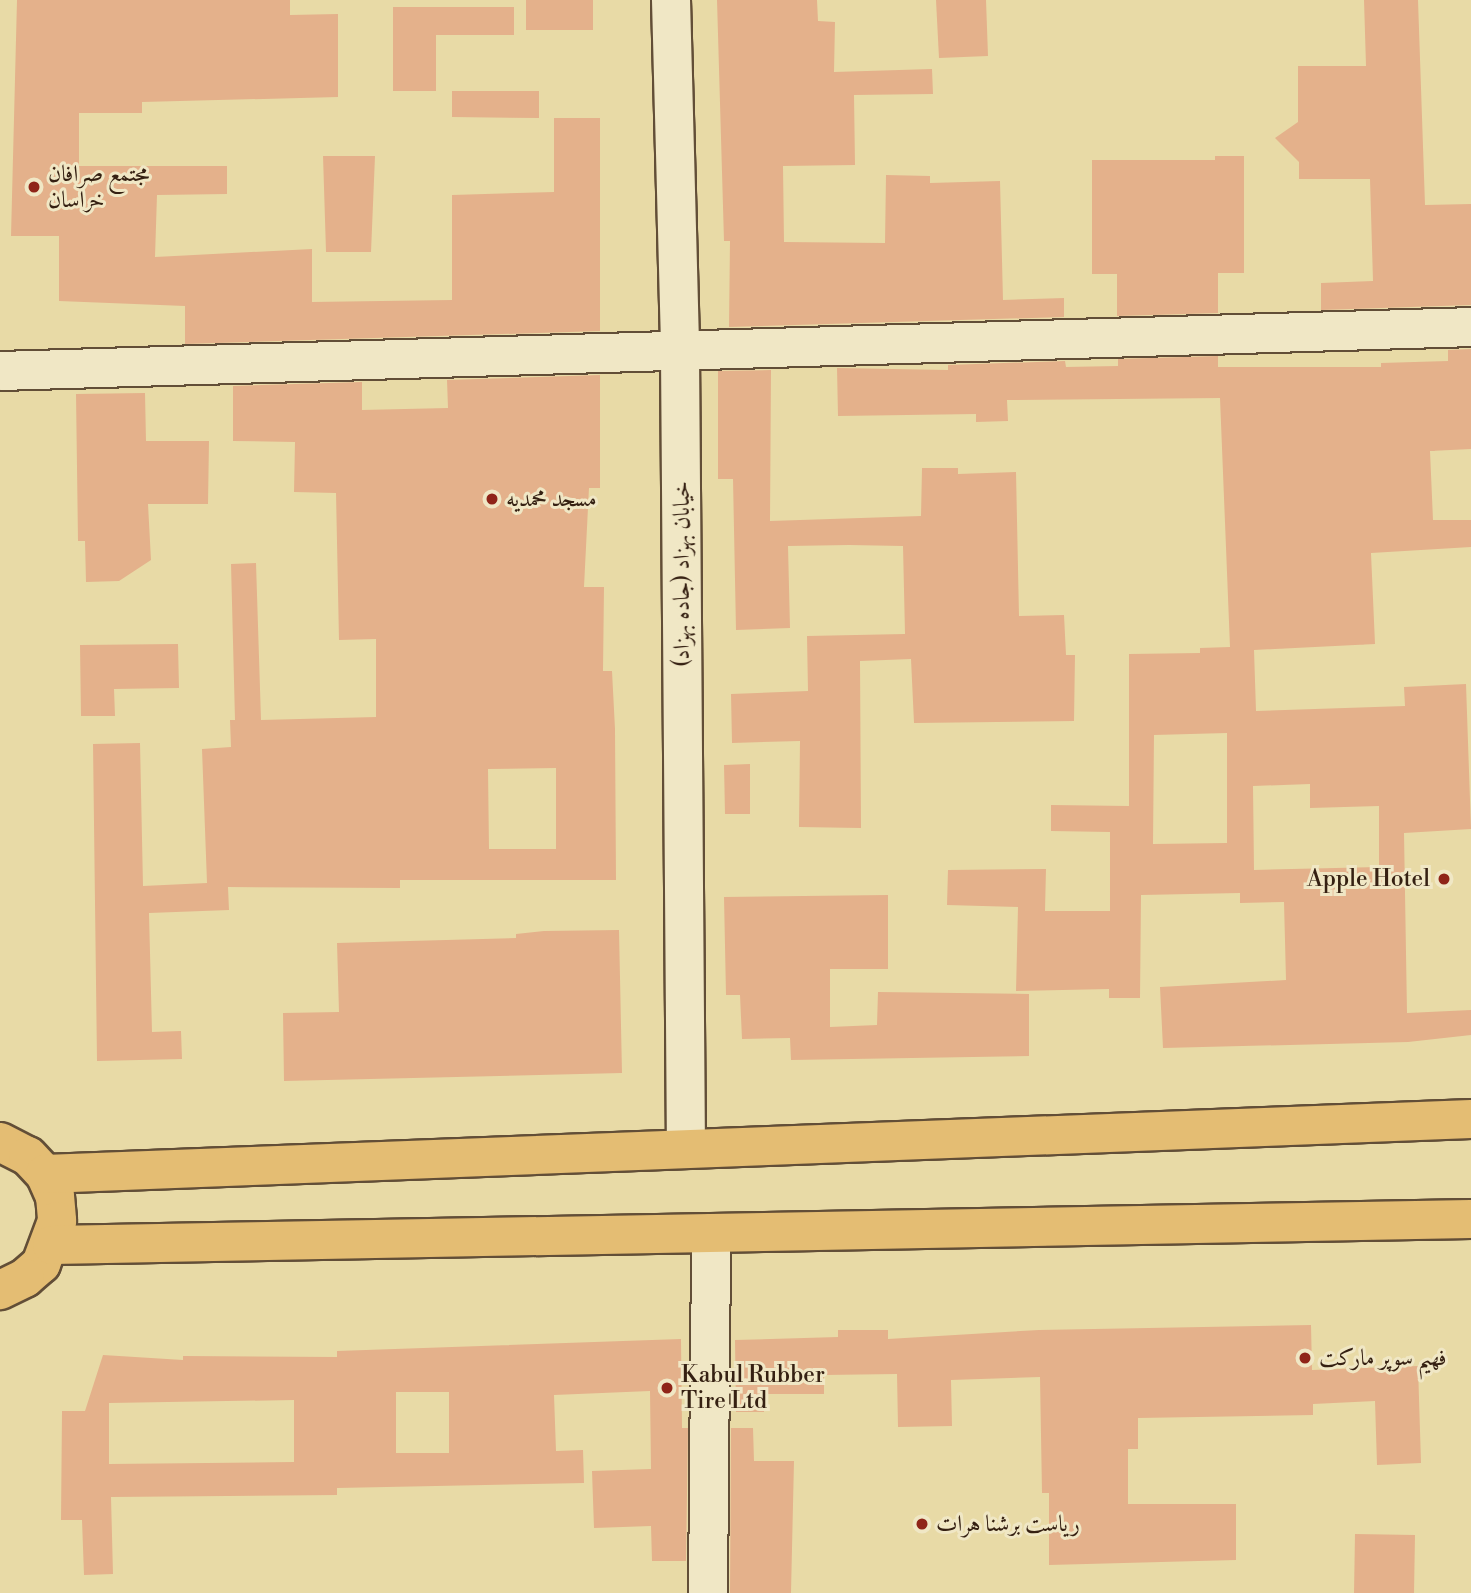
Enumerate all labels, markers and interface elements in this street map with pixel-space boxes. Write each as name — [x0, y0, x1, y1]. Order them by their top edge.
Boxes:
place label: مجتمع صرافان خراسان — [48, 160, 149, 214]
marker: مجتمع صرافان خراسان — [26, 179, 42, 195]
street label: خیابان بهزاد (جاده بهزاد) — [668, 481, 696, 667]
place label: مسجد محمدیه — [506, 485, 597, 513]
marker: مسجد محمدیه — [484, 491, 500, 507]
place label: Apple Hotel — [1307, 865, 1430, 893]
marker: Apple Hotel — [1436, 871, 1452, 887]
place label: فهیم سوپر مارکت — [1319, 1344, 1446, 1372]
marker: فهیم سوپر مارکت — [1297, 1350, 1313, 1366]
place label: Kabul Rubber Tire Ltd — [681, 1361, 825, 1415]
marker: Kabul Rubber Tire Ltd — [659, 1380, 675, 1396]
place label: ریاست برشنا هرات — [936, 1510, 1080, 1538]
marker: ریاست برشنا هرات — [914, 1516, 930, 1532]

